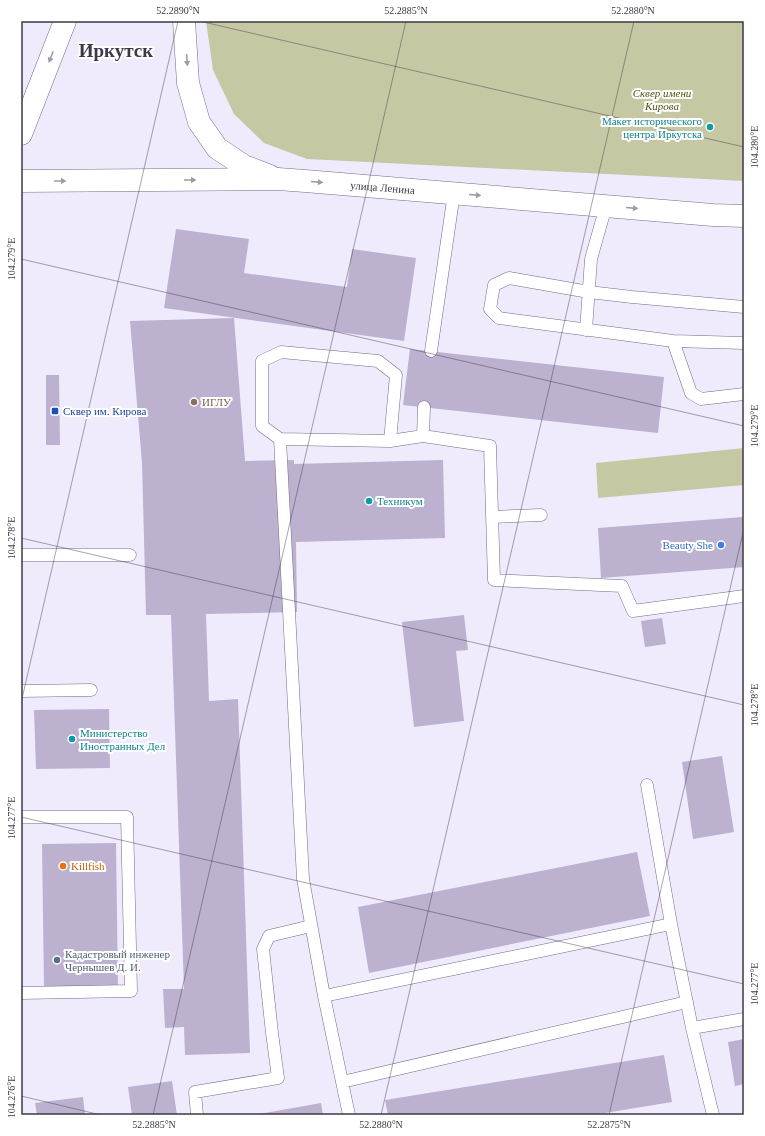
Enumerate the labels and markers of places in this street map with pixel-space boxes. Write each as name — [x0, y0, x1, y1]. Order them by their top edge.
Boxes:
place label: Макет исторического центра Иркутска — [602, 115, 702, 140]
marker: Макет исторического центра Иркутска — [705, 122, 715, 132]
place label: ИГЛУ — [202, 396, 231, 408]
marker: ИГЛУ — [189, 397, 199, 407]
place label: Сквер им. Кирова — [63, 405, 147, 417]
marker: Сквер им. Кирова — [50, 406, 60, 416]
place label: Техникум — [377, 495, 423, 507]
marker: Техникум — [364, 496, 374, 506]
place label: Beauty She — [663, 539, 713, 551]
marker: Beauty She — [716, 540, 726, 550]
place label: Министерство Иностранных Дел — [80, 727, 166, 752]
marker: Министерство Иностранных Дел — [67, 734, 77, 744]
place label: Killfish — [71, 860, 105, 872]
marker: Killfish — [58, 861, 68, 871]
place label: Кадастровый инженер Чернышев Д. И. — [65, 948, 170, 973]
marker: Кадастровый инженер Чернышев Д. И. — [52, 955, 62, 965]

